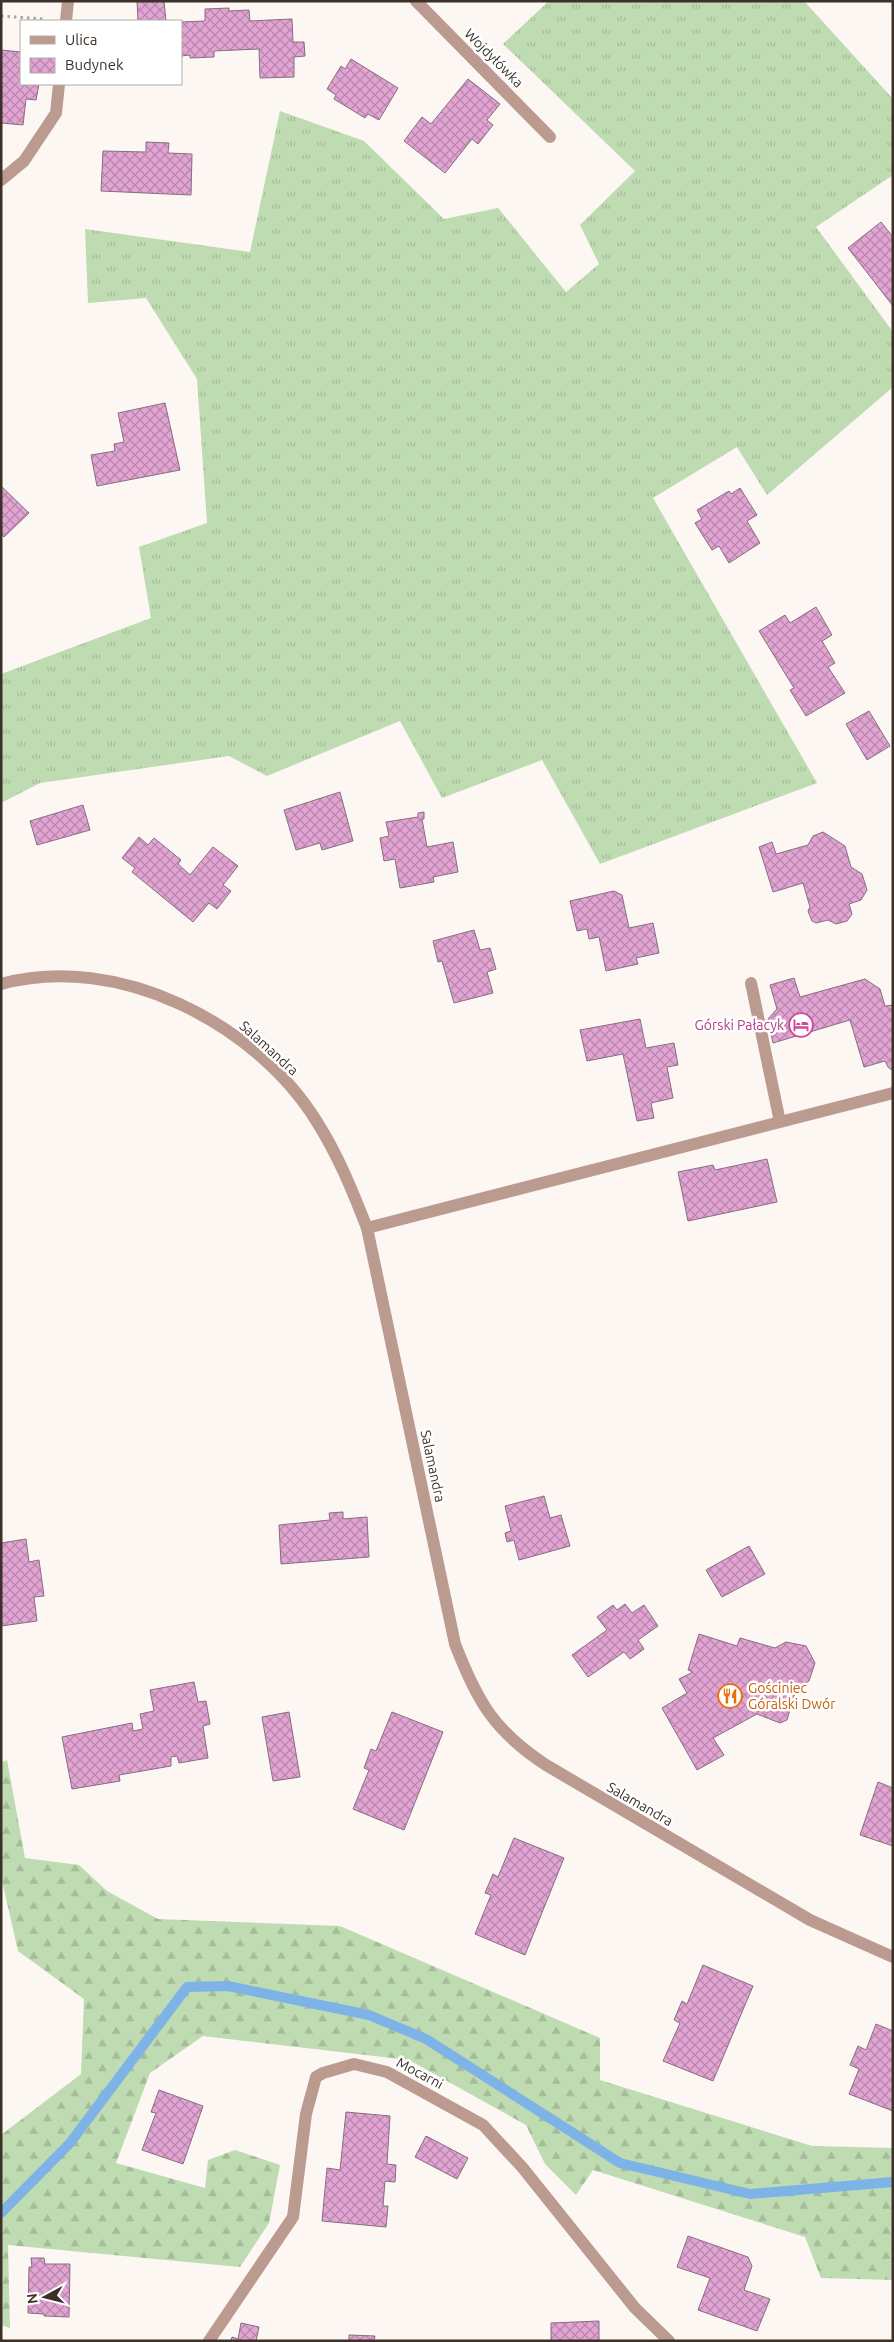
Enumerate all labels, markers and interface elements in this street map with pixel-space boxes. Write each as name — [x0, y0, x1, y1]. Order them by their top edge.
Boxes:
legend — [20, 20, 182, 85]
street label: Wojdyłówka — [461, 25, 527, 91]
text: Ulica — [65, 31, 97, 48]
text: Budynek — [65, 56, 124, 73]
hotel icon: Górski Pałacyk — [788, 1012, 814, 1038]
place label: Górski Pałacyk — [695, 1017, 784, 1033]
street label: Salamandra — [236, 1018, 302, 1078]
street label: Salamandra — [418, 1428, 448, 1504]
place label: Gościniec Góralski Dwór — [748, 1680, 836, 1712]
restaurant icon: Gościniec Góralski Dwór — [717, 1683, 743, 1709]
street label: Salamandra — [604, 1779, 676, 1829]
street label: Mocarni — [394, 2054, 446, 2092]
north arrow — [20, 2272, 70, 2322]
text: N — [24, 2292, 41, 2305]

